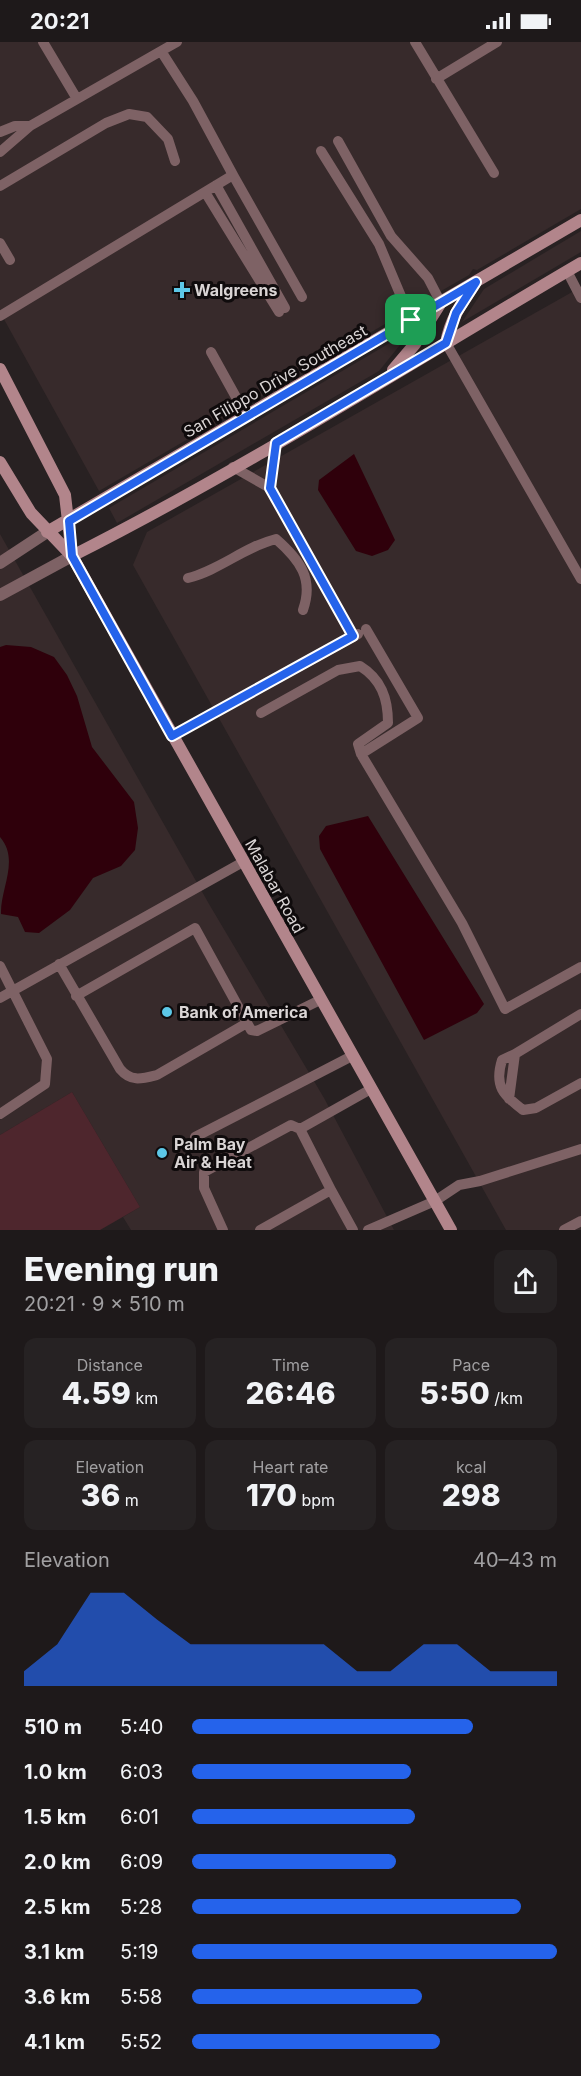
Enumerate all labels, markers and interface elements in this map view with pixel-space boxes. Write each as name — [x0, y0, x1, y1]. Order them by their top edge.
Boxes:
text: 20:21 — [30, 8, 89, 34]
place label: Walgreens — [194, 280, 278, 300]
marker: Walgreens — [175, 283, 189, 297]
pin — [385, 294, 436, 345]
icon: arrive — [394, 303, 427, 336]
street label: San Filippo Drive Southeast — [180, 320, 370, 442]
street label: Malabar Road — [241, 836, 309, 936]
place label: Bank of America — [179, 1002, 308, 1022]
marker: Bank of America — [160, 1005, 174, 1019]
place label: Palm Bay Air & Heat — [174, 1134, 252, 1172]
marker: Palm Bay Air & Heat — [155, 1146, 169, 1160]
text: Evening run — [24, 1249, 219, 1289]
button: share — [494, 1250, 557, 1313]
text: 20:21 · 9 × 510 m — [24, 1292, 185, 1316]
text: Distance — [77, 1355, 143, 1375]
text: Time — [272, 1355, 309, 1375]
text: Pace — [452, 1355, 490, 1375]
text: 4.59 — [61, 1375, 131, 1411]
text: 26:46 — [245, 1375, 336, 1411]
text: 5:50 — [419, 1375, 490, 1411]
text: km — [131, 1388, 158, 1408]
text: /km — [490, 1388, 523, 1408]
text: Elevation — [76, 1457, 144, 1477]
text: Heart rate — [253, 1457, 328, 1477]
text: kcal — [456, 1457, 486, 1477]
text: 36 — [81, 1477, 120, 1513]
text: 170 — [246, 1477, 297, 1513]
text: 298 — [442, 1477, 501, 1513]
text: m — [120, 1490, 139, 1510]
text: bpm — [297, 1490, 335, 1510]
text: Elevation — [24, 1548, 110, 1572]
text: 40–43 m — [473, 1548, 557, 1572]
text: 510 m — [24, 1715, 82, 1739]
text: 5:40 — [120, 1715, 163, 1739]
text: 1.0 km — [24, 1760, 87, 1784]
text: 6:03 — [120, 1760, 163, 1784]
text: 1.5 km — [24, 1805, 87, 1829]
text: 6:01 — [120, 1805, 159, 1829]
text: 2.0 km — [24, 1850, 91, 1874]
text: 6:09 — [120, 1850, 163, 1874]
text: 2.5 km — [24, 1895, 91, 1919]
text: 5:28 — [120, 1895, 163, 1919]
text: 3.1 km — [24, 1940, 85, 1964]
text: 5:19 — [120, 1940, 158, 1964]
text: 3.6 km — [24, 1985, 90, 2009]
text: 5:58 — [120, 1985, 162, 2009]
text: 4.1 km — [24, 2030, 85, 2054]
text: 5:52 — [120, 2030, 162, 2054]

